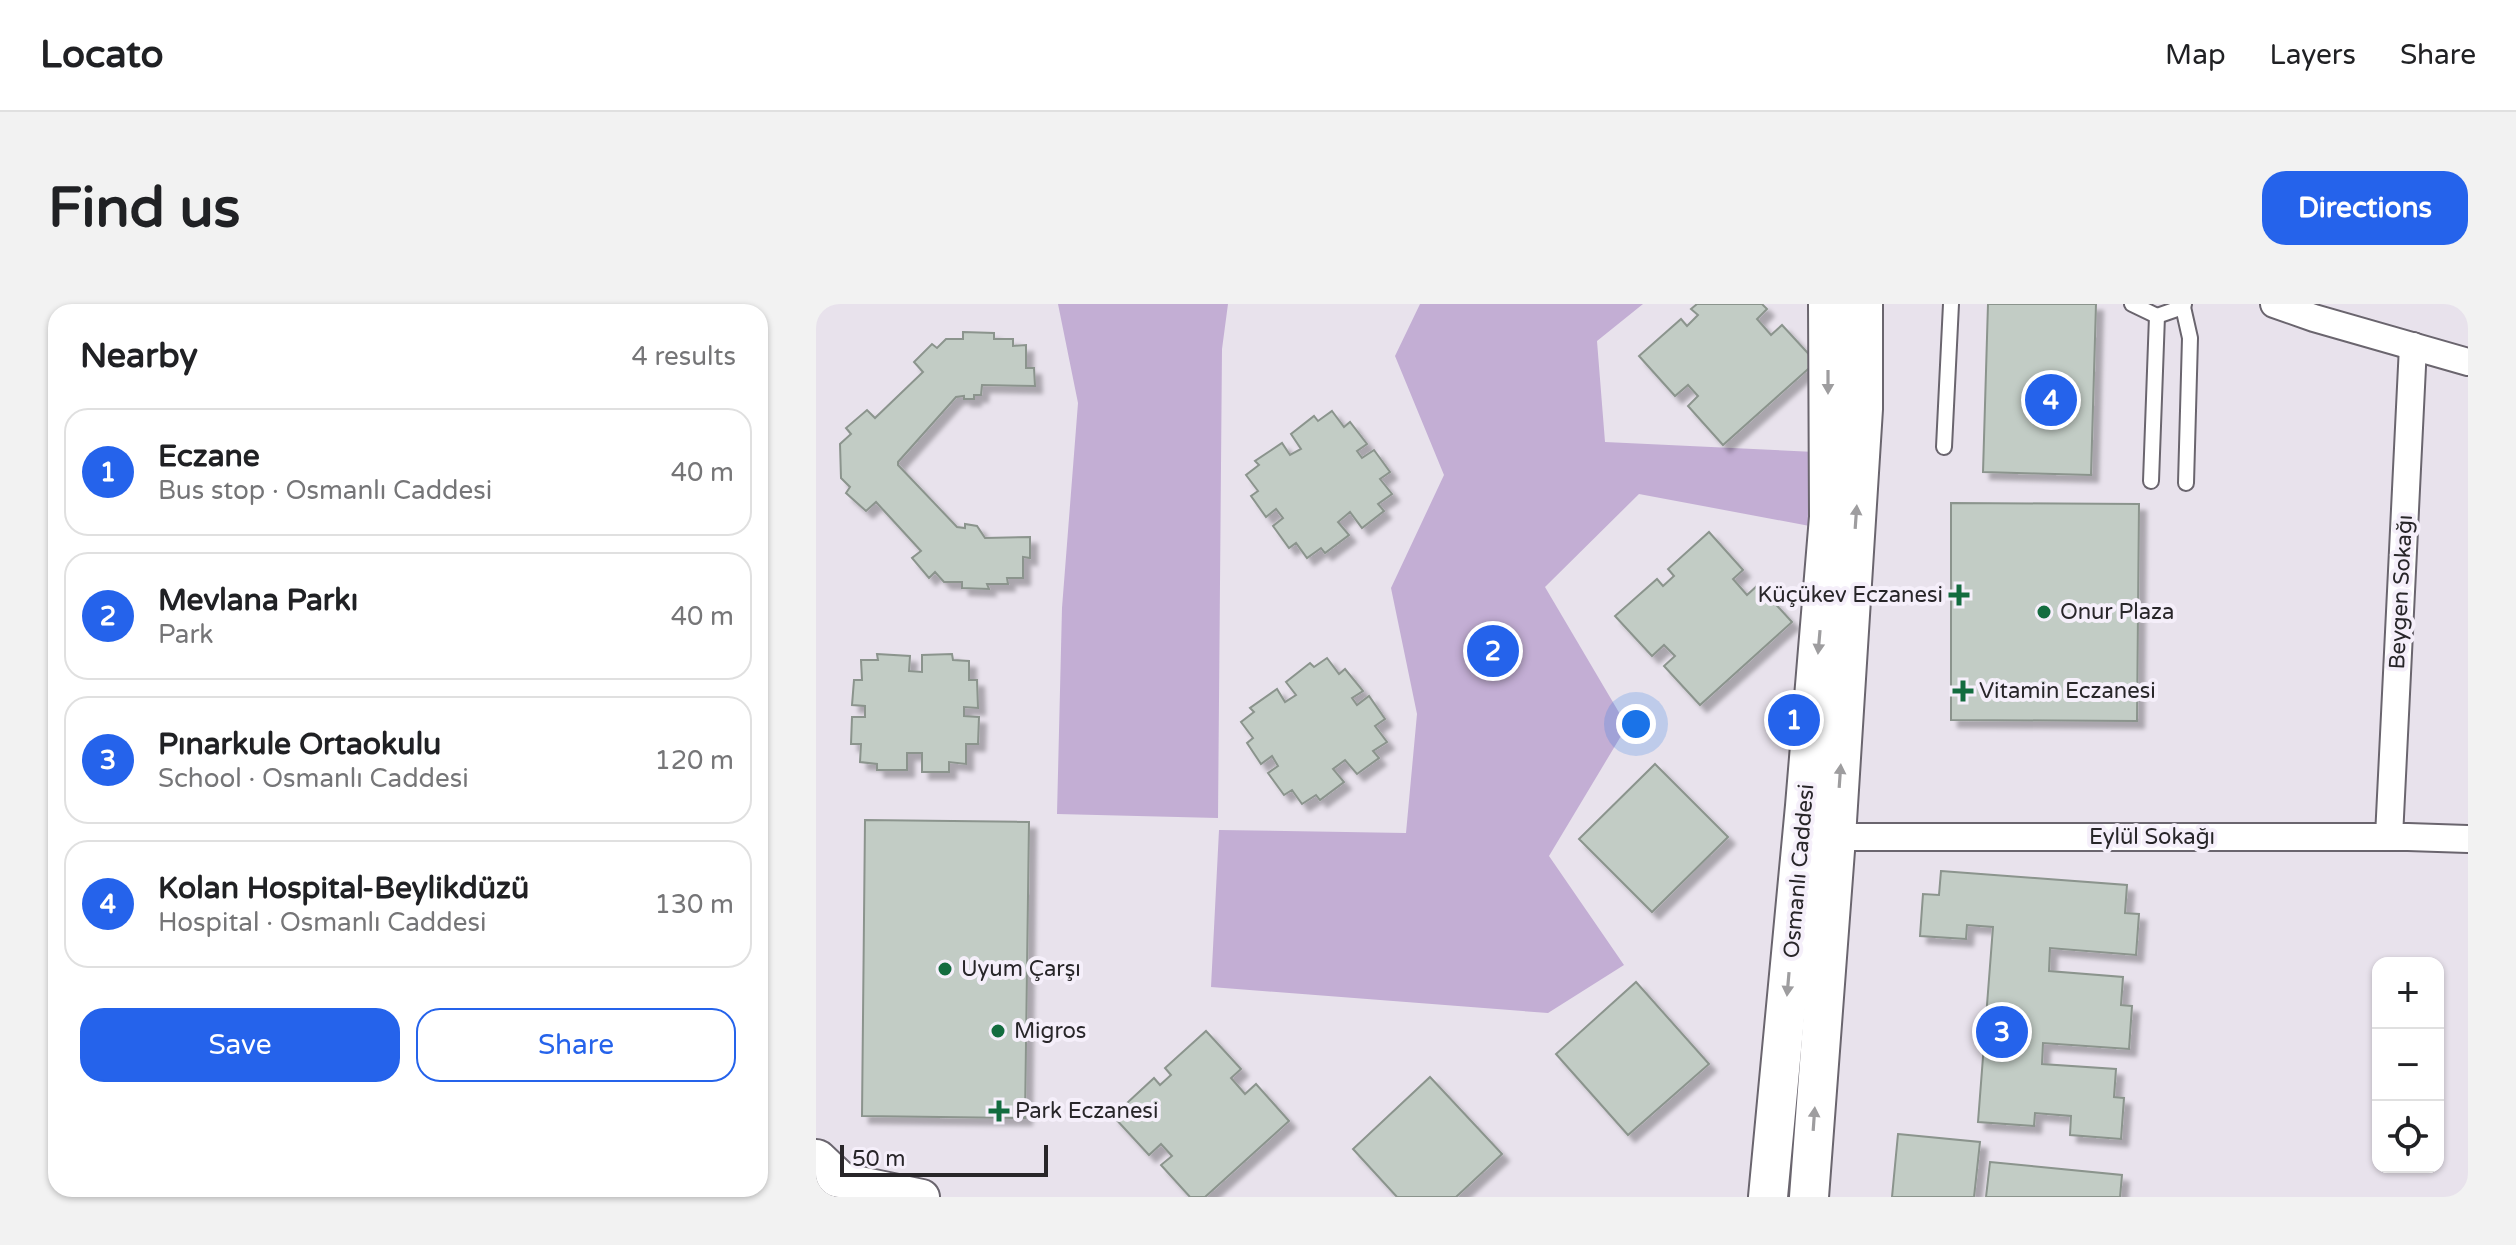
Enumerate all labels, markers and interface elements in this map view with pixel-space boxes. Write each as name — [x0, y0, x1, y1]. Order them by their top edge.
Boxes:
text: Locato — [40, 32, 164, 78]
text: Map — [2165, 38, 2226, 72]
text: Layers — [2270, 38, 2356, 72]
text: Share — [2400, 38, 2476, 72]
button: Directions — [2262, 171, 2468, 245]
text: Find us — [48, 175, 240, 242]
text: Nearby — [80, 336, 198, 377]
text: 4 results — [631, 341, 736, 372]
one-way arrow — [1822, 370, 1834, 395]
pin: 4 — [2025, 370, 2077, 430]
text: Eczane — [158, 438, 260, 475]
text: 1 — [100, 457, 116, 488]
text: 40 m — [671, 457, 734, 488]
text: Bus stop · Osmanlı Caddesi — [158, 475, 492, 506]
one-way arrow — [1850, 504, 1863, 529]
street label: Beygen Sokağı — [2384, 514, 2418, 670]
text: Mevlana Parkı — [158, 582, 358, 619]
place label: Küçükev Eczanesi — [1758, 582, 1943, 608]
marker: Küçükev Eczanesi — [1950, 586, 1968, 604]
place label: Onur Plaza — [2060, 599, 2174, 625]
text: 2 — [100, 601, 116, 632]
text: 40 m — [671, 601, 734, 632]
marker: Onur Plaza — [2035, 603, 2053, 621]
text: Park — [158, 619, 214, 650]
pin: 2 — [1467, 621, 1519, 681]
one-way arrow — [1812, 630, 1825, 655]
place label: Vitamin Eczanesi — [1979, 678, 2156, 704]
marker: Vitamin Eczanesi — [1954, 682, 1972, 700]
pin: 1 — [1768, 690, 1820, 750]
your location — [1616, 704, 1656, 744]
text: Pınarkule Ortaokulu — [158, 726, 441, 763]
text: 3 — [100, 745, 116, 776]
text: 120 m — [654, 745, 734, 776]
text: School · Osmanlı Caddesi — [158, 763, 469, 794]
one-way arrow — [1834, 763, 1847, 788]
street label: Osmanlı Caddesi — [1778, 783, 1820, 959]
street label: Eylül Sokağı — [2089, 824, 2215, 850]
text: Kolan Hospital-Beylikdüzü — [158, 870, 529, 907]
text: 4 — [100, 889, 116, 920]
text: 130 m — [654, 889, 734, 920]
text: Hospital · Osmanlı Caddesi — [158, 907, 486, 938]
place label: Uyum Çarşı — [961, 956, 1081, 982]
map controls — [2372, 957, 2444, 1173]
button: + — [2372, 957, 2444, 1029]
marker: Uyum Çarşı — [936, 960, 954, 978]
one-way arrow — [1782, 972, 1795, 997]
pin: 3 — [1976, 1002, 2028, 1062]
button: Save — [80, 1008, 400, 1082]
button: Share — [416, 1008, 736, 1082]
place label: Migros — [1014, 1018, 1086, 1044]
marker: Migros — [989, 1022, 1007, 1040]
button: − — [2372, 1029, 2444, 1101]
place label: Park Eczanesi — [1015, 1098, 1158, 1124]
button: locate — [2372, 1101, 2444, 1173]
marker: Park Eczanesi — [990, 1102, 1008, 1120]
one-way arrow — [1808, 1106, 1821, 1131]
scale bar — [840, 1141, 1048, 1177]
text: 50 m — [852, 1146, 906, 1172]

